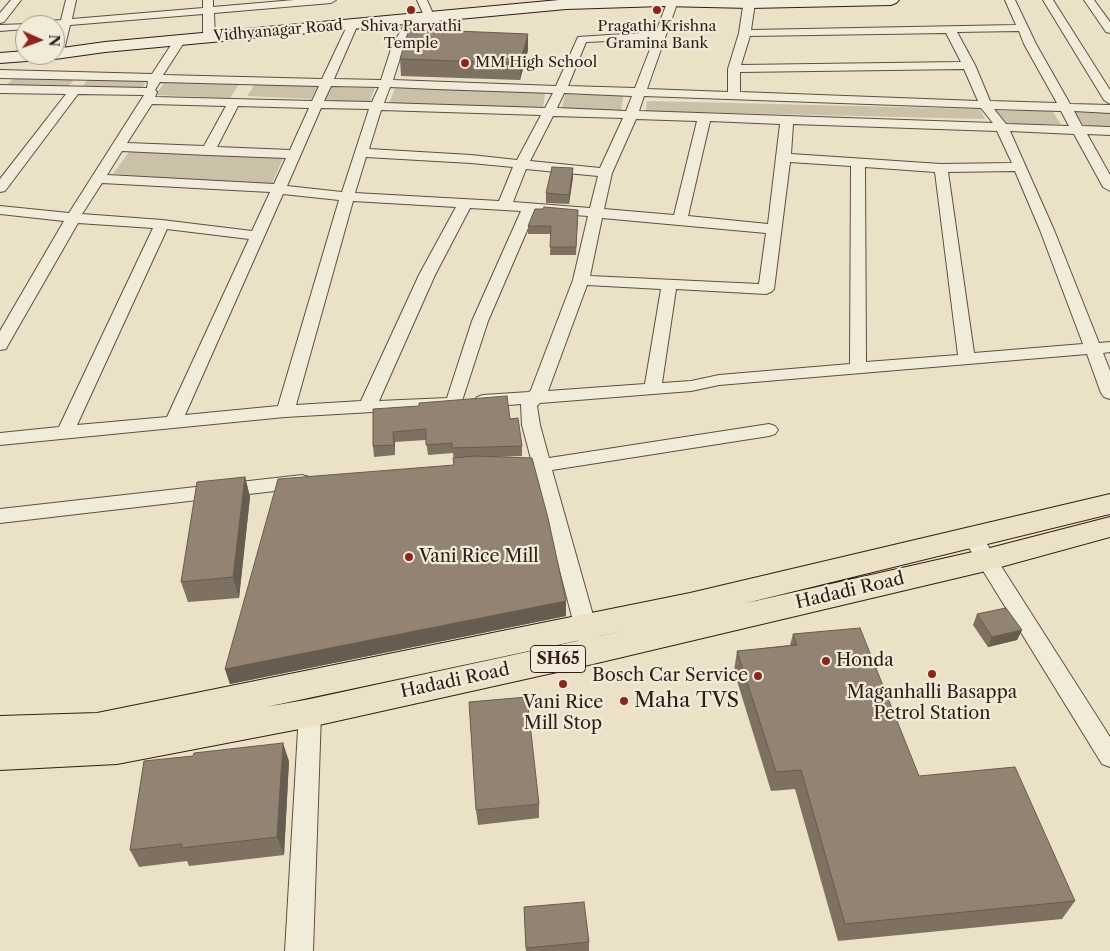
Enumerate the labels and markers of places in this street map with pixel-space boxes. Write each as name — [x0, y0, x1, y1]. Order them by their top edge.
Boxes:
marker: Shiva Parvathi Temple — [405, 4, 417, 16]
marker: Pragathi Krishna Gramina Bank — [651, 4, 663, 16]
place label: Shiva Parvathi Temple — [360, 18, 462, 53]
place label: Pragathi Krishna Gramina Bank — [598, 18, 716, 53]
place label: MM High School — [475, 54, 597, 72]
marker: MM High School — [459, 57, 471, 69]
place label: Vani Rice Mill — [419, 546, 539, 568]
marker: Vani Rice Mill — [403, 551, 415, 563]
place label: Honda — [836, 650, 894, 672]
marker: Honda — [820, 655, 832, 667]
place label: Bosch Car Service — [592, 665, 748, 687]
marker: Maganhalli Basappa Petrol Station — [926, 668, 938, 680]
marker: Bosch Car Service — [752, 670, 764, 682]
marker: Vani Rice Mill Stop — [557, 678, 569, 690]
place label: Maganhalli Basappa Petrol Station — [847, 682, 1017, 724]
place label: Maha TVS — [634, 688, 739, 714]
place label: Vani Rice Mill Stop — [523, 692, 603, 734]
marker: Maha TVS — [618, 695, 630, 707]

